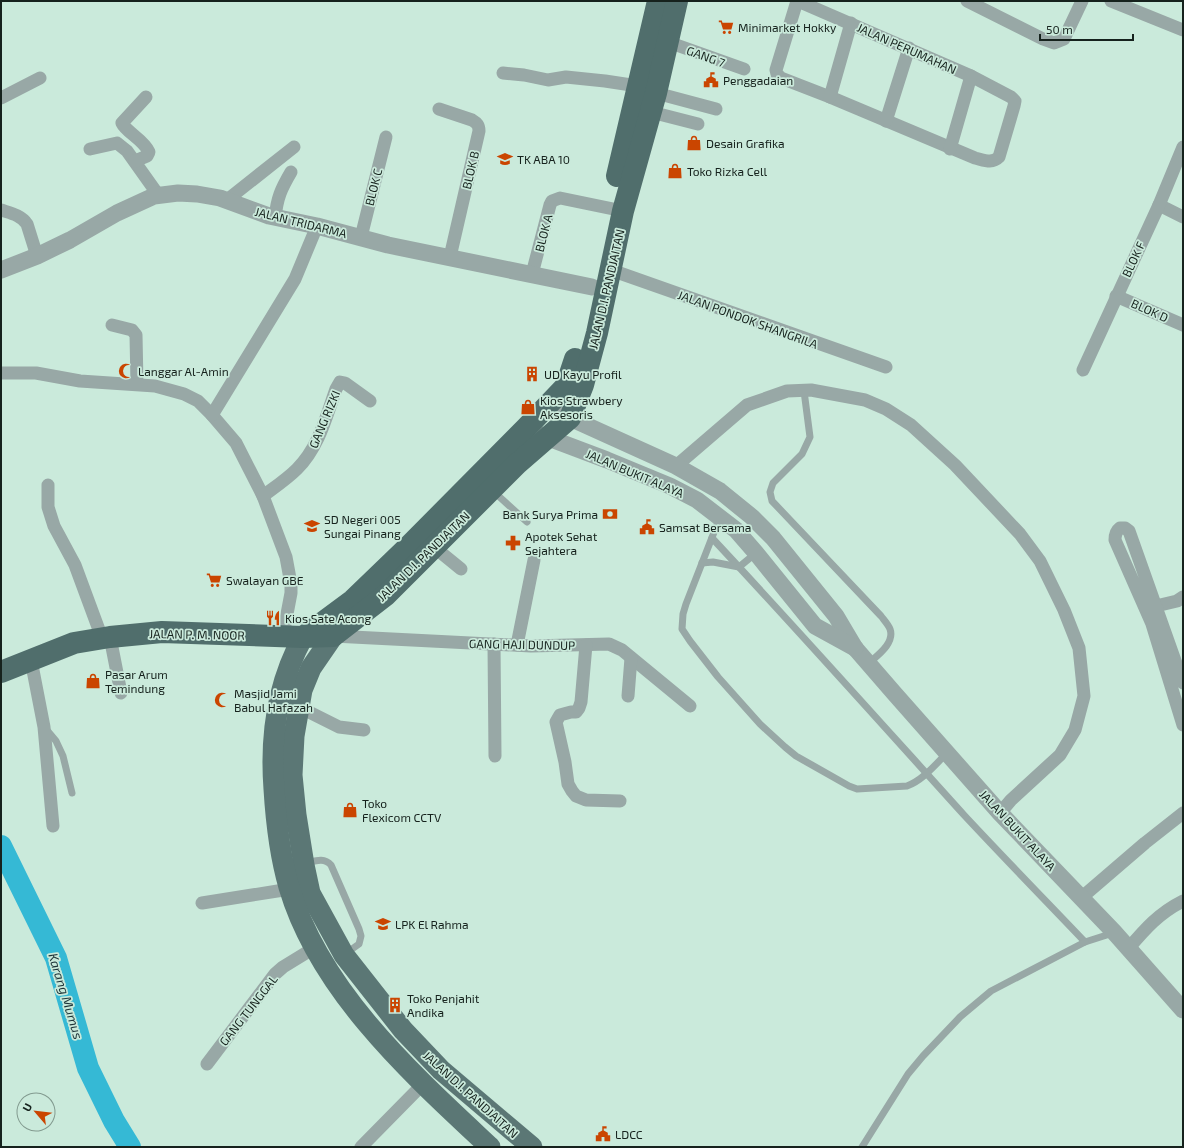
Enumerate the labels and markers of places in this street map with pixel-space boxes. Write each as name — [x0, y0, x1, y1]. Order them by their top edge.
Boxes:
supermarket icon: Minimarket Hokky — [717, 18, 735, 36]
place label: Minimarket Hokky — [738, 20, 837, 34]
public building icon: Penggadaian — [702, 71, 720, 89]
place label: Penggadaian — [723, 73, 793, 87]
shop icon: Desain Grafika — [685, 134, 703, 152]
place label: Desain Grafika — [706, 136, 785, 150]
school or university icon: TK ABA 10 — [496, 150, 514, 168]
place label: TK ABA 10 — [517, 152, 570, 166]
shop icon: Toko Rizka Cell — [666, 162, 684, 180]
place label: Toko Rizka Cell — [687, 164, 768, 178]
mosque icon: Langgar Al-Amin — [117, 362, 135, 380]
place label: Langgar Al-Amin — [138, 364, 229, 378]
building icon: UD Kayu Profil — [523, 365, 541, 383]
place label: UD Kayu Profil — [544, 367, 622, 381]
place label: Kios Strawbery Aksesoris — [540, 393, 623, 421]
shop icon: Kios Strawbery Aksesoris — [519, 398, 537, 416]
bank icon: Bank Surya Prima — [601, 505, 619, 523]
place label: Bank Surya Prima — [502, 507, 598, 521]
place label: SD Negeri 005 Sungai Pinang — [324, 512, 401, 540]
school or university icon: SD Negeri 005 Sungai Pinang — [303, 517, 321, 535]
public building icon: Samsat Bersama — [638, 518, 656, 536]
place label: Samsat Bersama — [659, 520, 751, 534]
place label: Apotek Sehat Sejahtera — [525, 529, 598, 558]
pharmacy icon: Apotek Sehat Sejahtera — [504, 534, 522, 552]
supermarket icon: Swalayan GBE — [205, 571, 223, 589]
place label: Swalayan GBE — [226, 573, 304, 587]
restaurant icon: Kios Sate Acong — [264, 609, 282, 627]
place label: Kios Sate Acong — [285, 611, 371, 625]
place label: Pasar Arum Temindung — [105, 667, 168, 695]
shop icon: Pasar Arum Temindung — [84, 672, 102, 690]
place label: Masjid Jami Babul Hafazah — [234, 686, 313, 714]
mosque icon: Masjid Jami Babul Hafazah — [213, 691, 231, 709]
place label: Toko Flexicom CCTV — [362, 796, 442, 824]
shop icon: Toko Flexicom CCTV — [341, 801, 359, 819]
school or university icon: LPK El Rahma — [374, 915, 392, 933]
place label: LPK El Rahma — [395, 917, 469, 931]
place label: Toko Penjahit Andika — [407, 991, 480, 1019]
building icon: Toko Penjahit Andika — [386, 996, 404, 1014]
public building icon: LDCC — [594, 1125, 612, 1143]
place label: LDCC — [615, 1127, 643, 1141]

